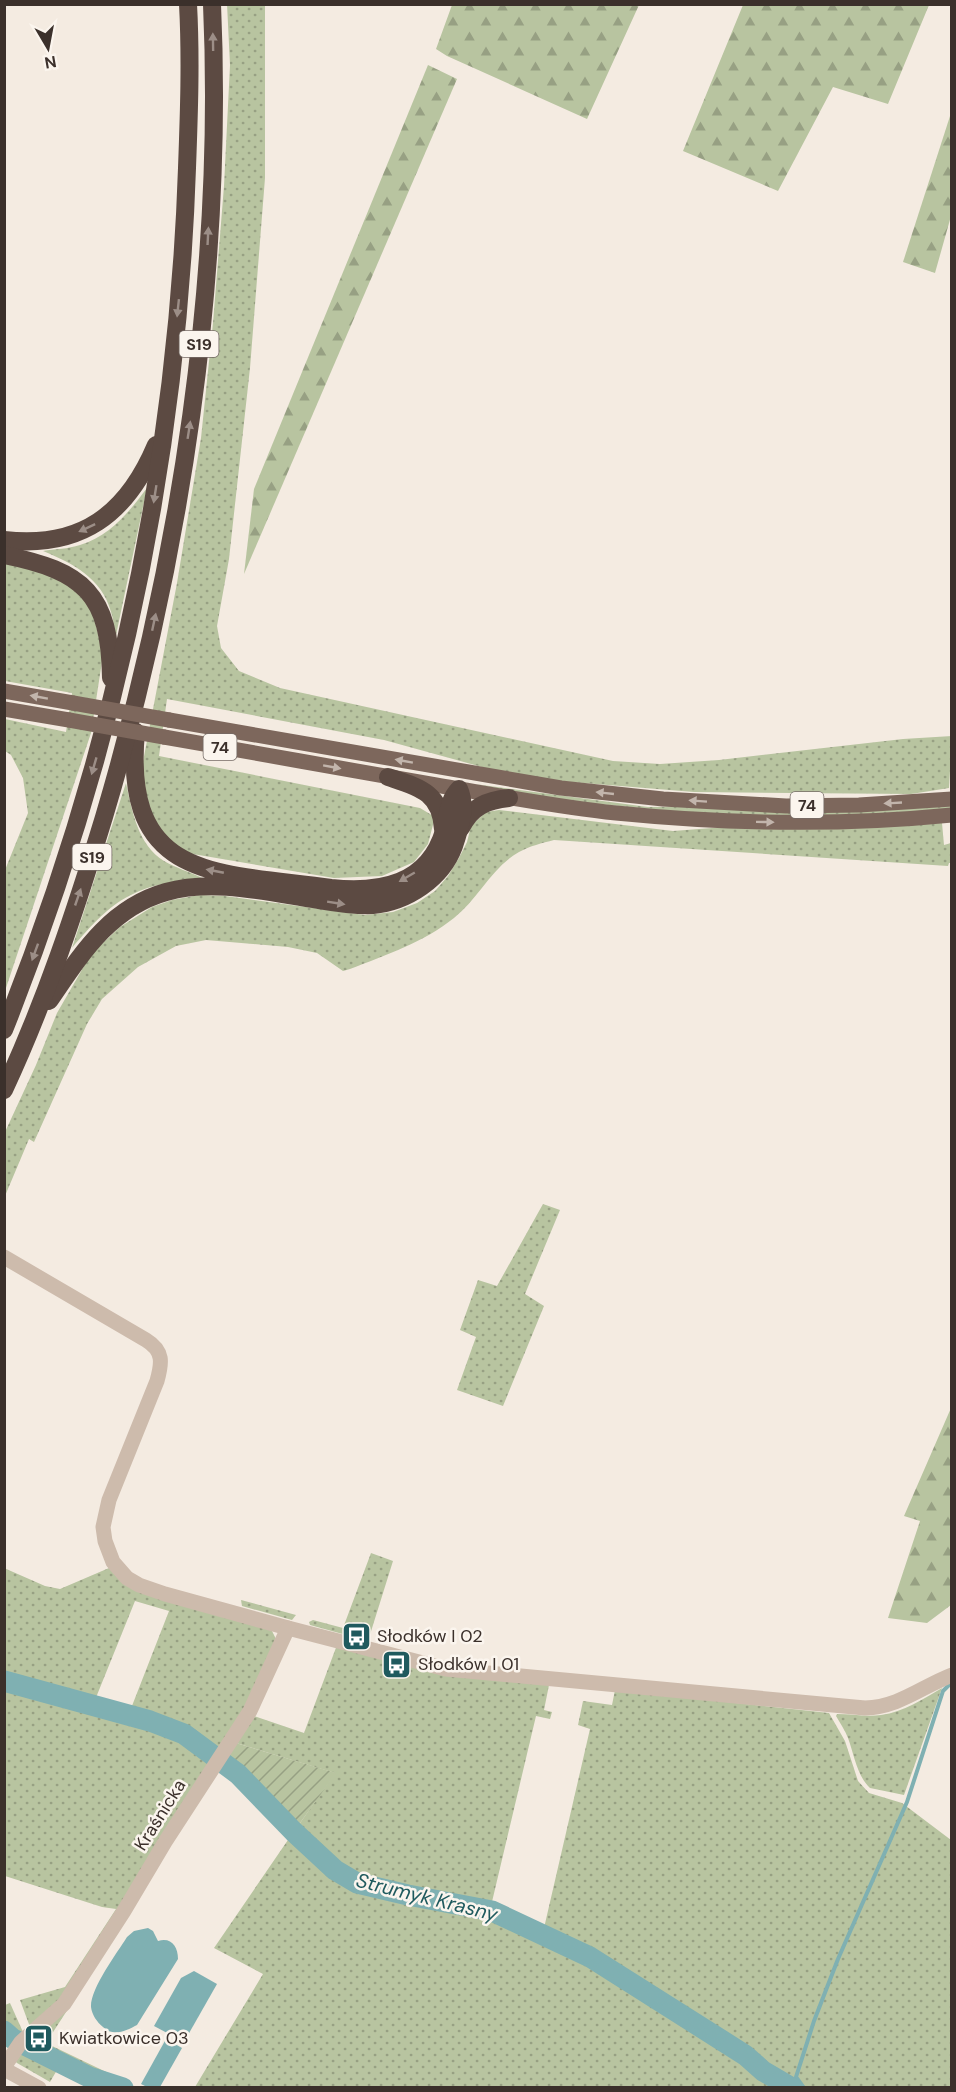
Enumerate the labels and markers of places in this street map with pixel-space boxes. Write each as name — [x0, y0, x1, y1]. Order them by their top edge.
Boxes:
bus stop icon: Słodków I 02 — [340, 1620, 372, 1652]
place label: Słodków I 02 — [377, 1624, 483, 1648]
bus stop icon: Słodków I 01 — [381, 1648, 413, 1680]
place label: Słodków I 01 — [418, 1652, 519, 1676]
bus stop icon: Kwiatkowice 03 — [22, 2022, 54, 2054]
place label: Kwiatkowice 03 — [59, 2026, 189, 2050]

